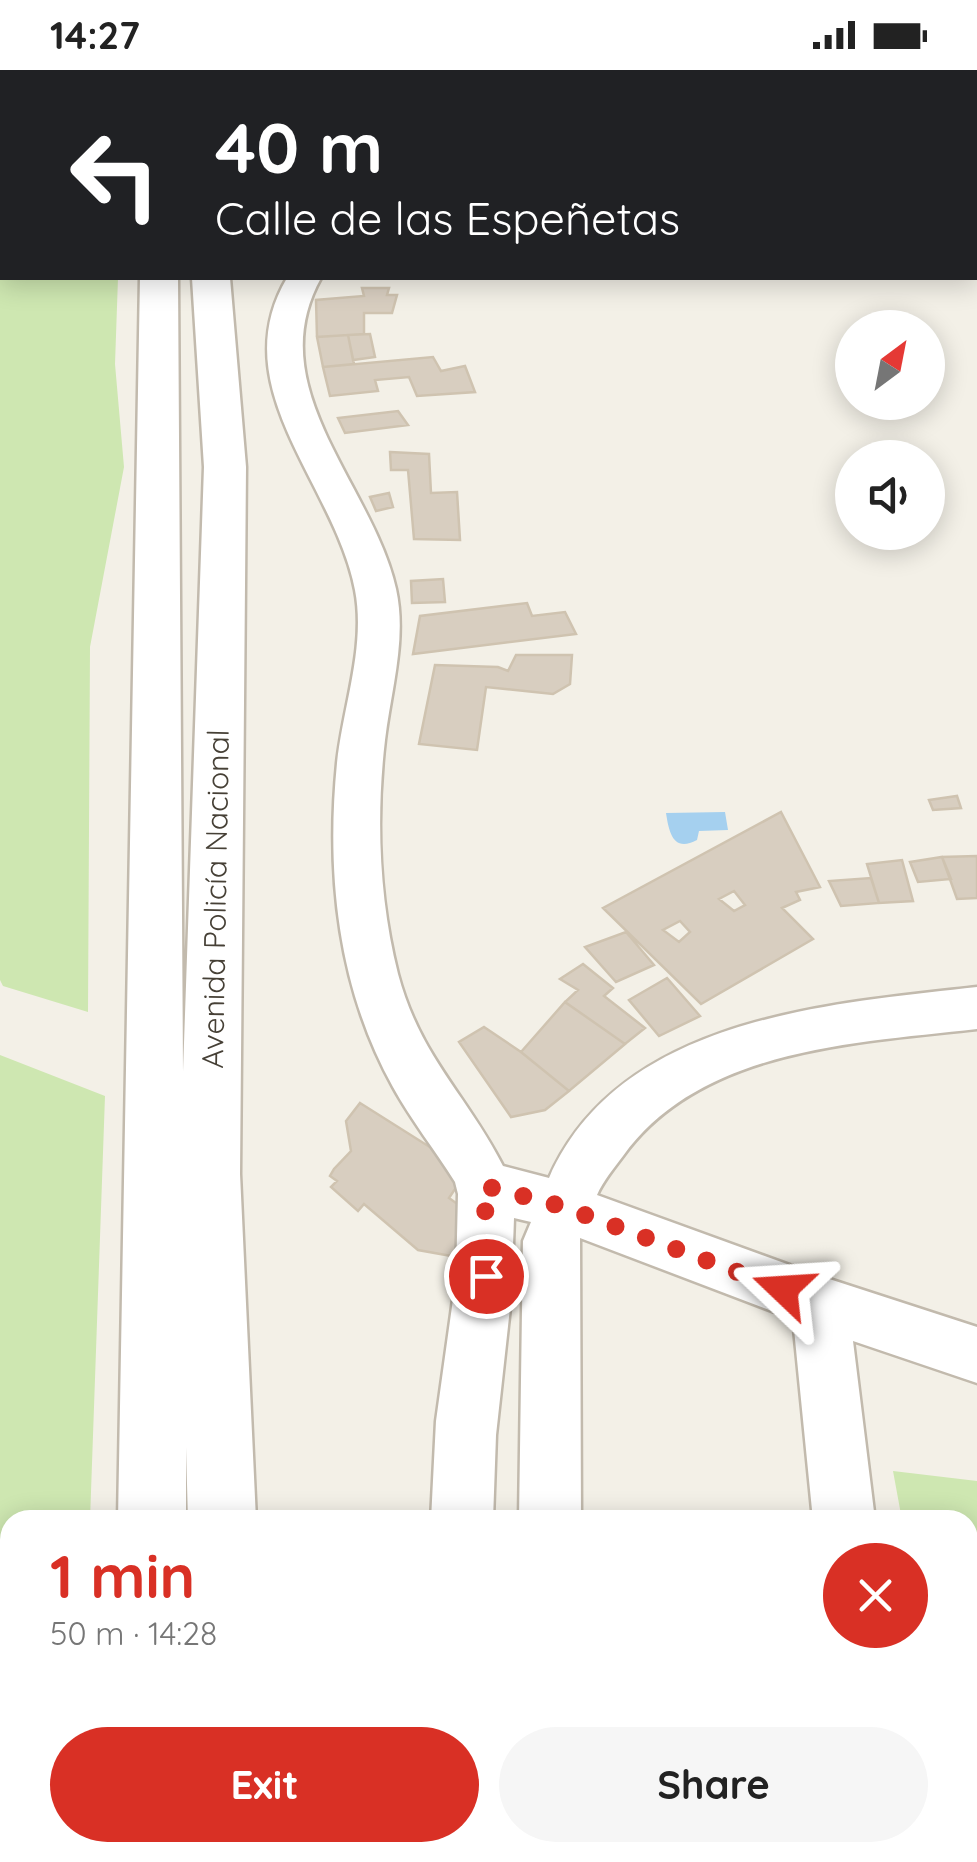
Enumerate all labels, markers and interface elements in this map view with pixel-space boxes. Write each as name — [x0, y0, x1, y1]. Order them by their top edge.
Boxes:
text: 14:27 — [50, 11, 140, 59]
text: 40 m — [215, 103, 383, 191]
icon: left — [50, 110, 180, 240]
text: Calle de las Espeñetas — [215, 190, 680, 246]
north arrow — [835, 310, 945, 420]
map controls — [835, 310, 945, 550]
button: sound — [835, 440, 945, 550]
street label: Avenida Policía Nacional — [193, 729, 237, 1069]
pin — [444, 1234, 529, 1319]
position arrow — [731, 1237, 835, 1341]
icon: arrive — [459, 1249, 514, 1304]
text: 1 min — [50, 1538, 195, 1613]
button: close — [823, 1543, 928, 1648]
text: 50 m · 14:28 — [50, 1613, 217, 1653]
button: Exit — [50, 1727, 479, 1842]
button: Share — [499, 1727, 928, 1842]

